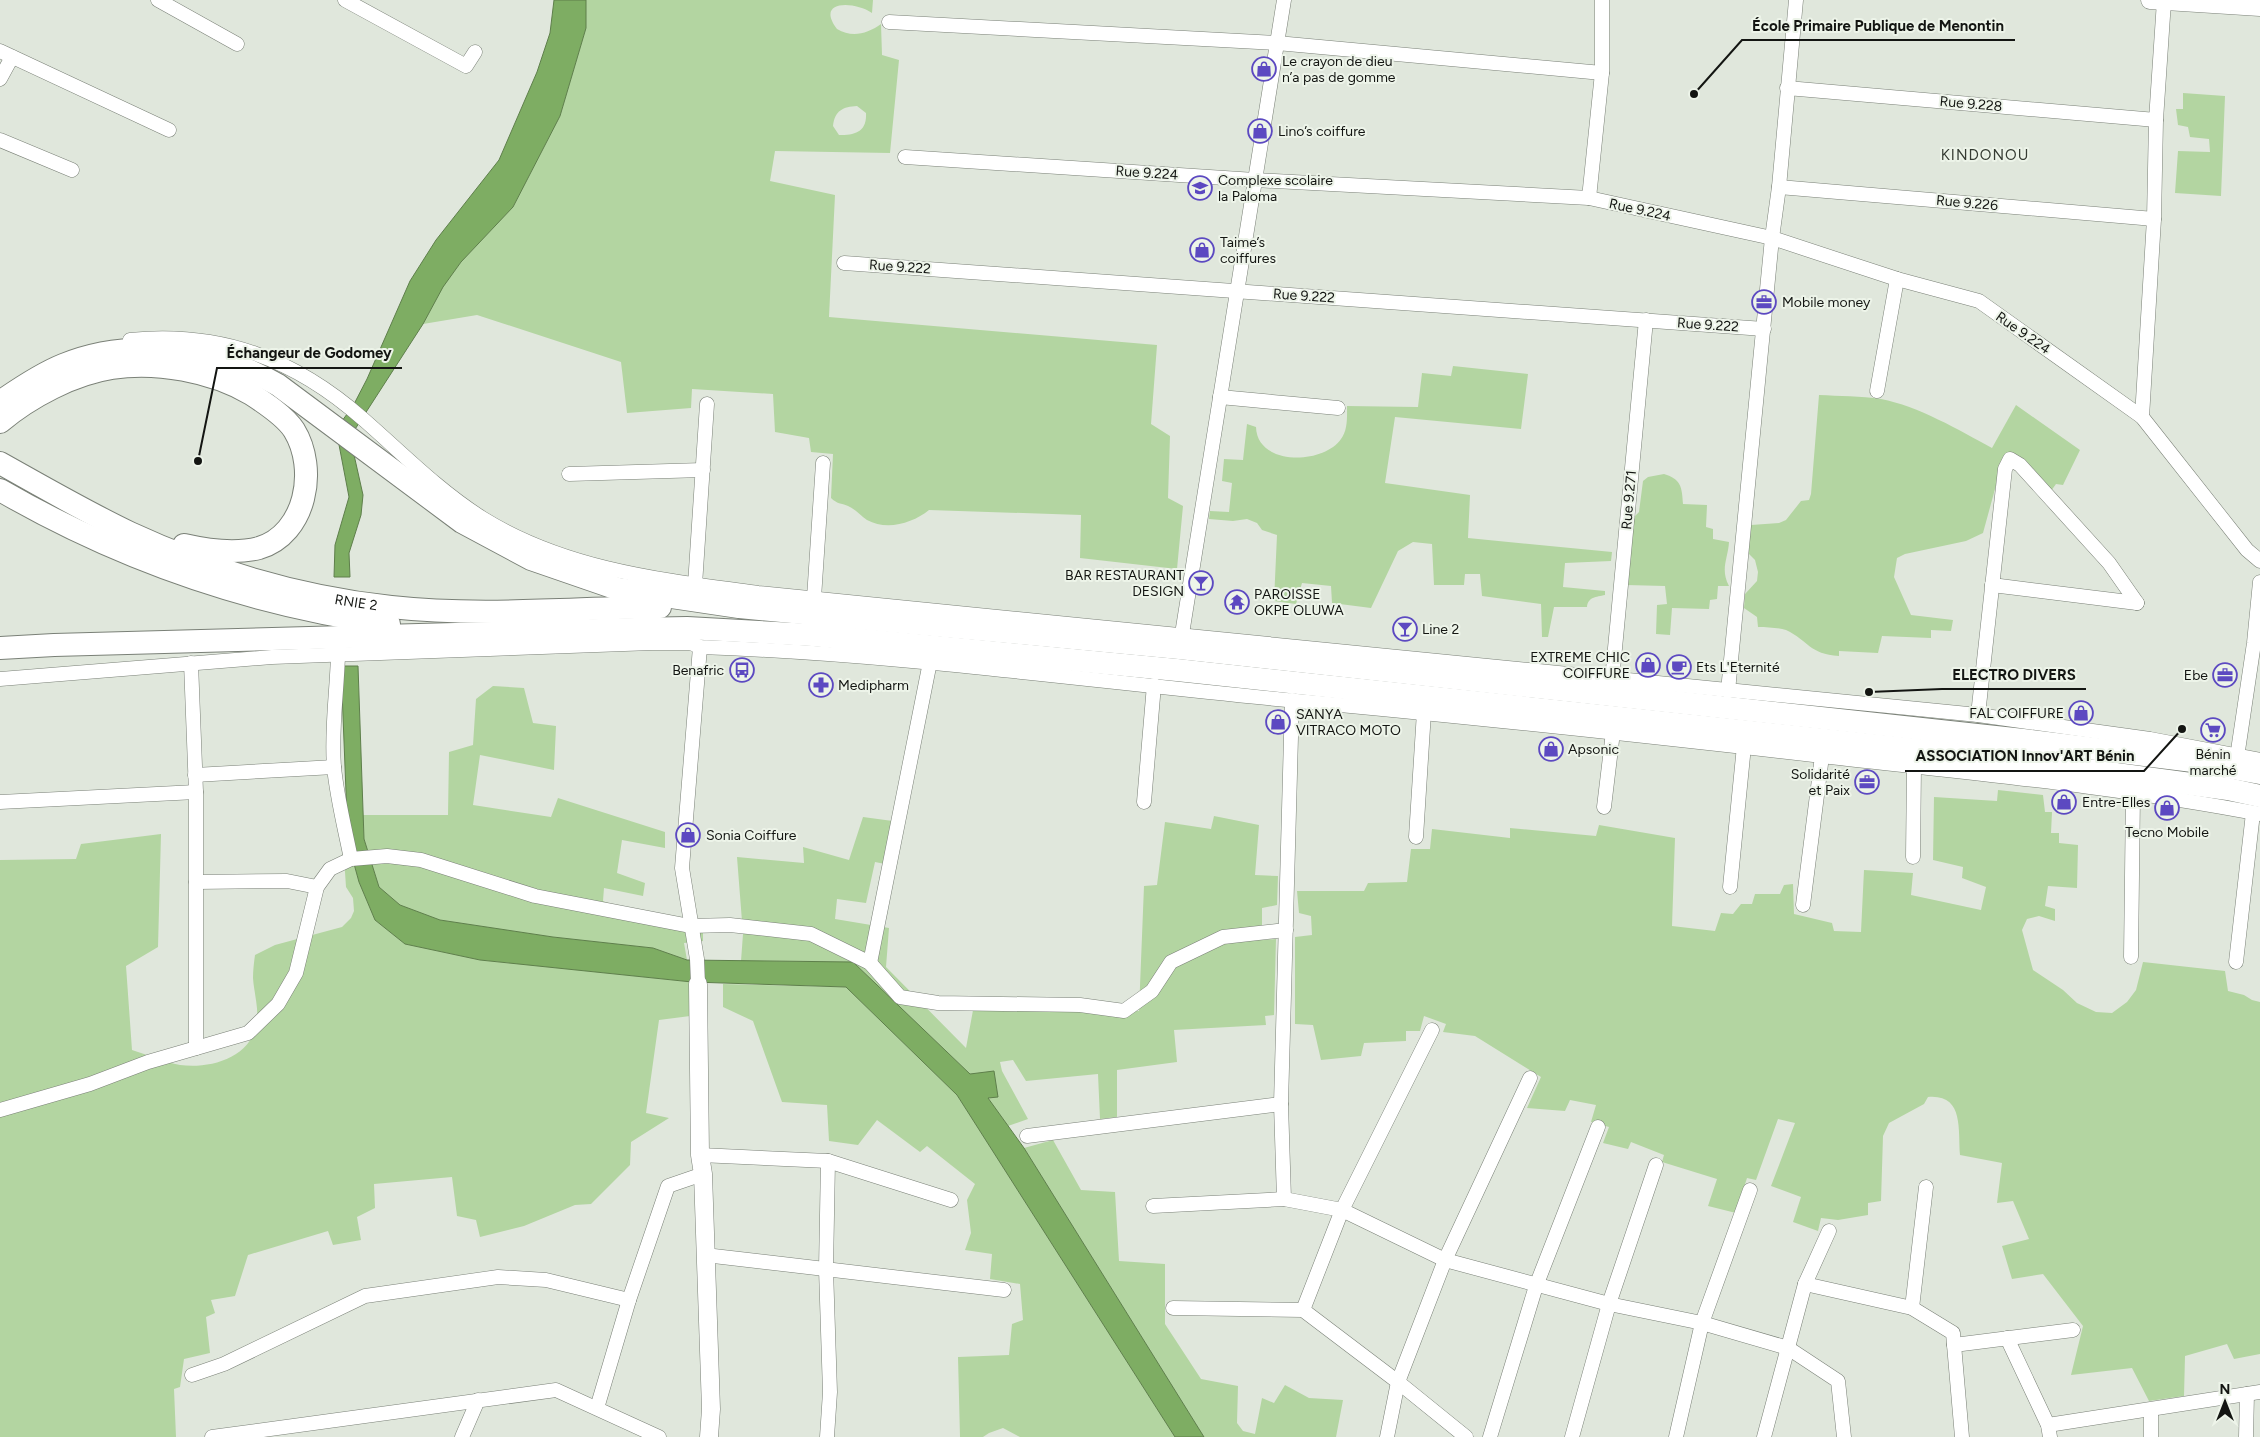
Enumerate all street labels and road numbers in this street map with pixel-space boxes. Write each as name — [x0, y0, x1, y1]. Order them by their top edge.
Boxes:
street label: Rue 9.228 — [1939, 93, 2003, 115]
street label: Rue 9.224 — [1115, 162, 1179, 184]
street label: Rue 9.226 — [1935, 192, 1999, 214]
street label: Rue 9.224 — [1607, 195, 1673, 225]
street label: Rue 9.222 — [868, 256, 932, 278]
street label: Rue 9.222 — [1272, 285, 1336, 307]
street label: Rue 9.224 — [1992, 308, 2054, 358]
street label: Rue 9.222 — [1676, 314, 1740, 336]
street label: Rue 9.271 — [1618, 470, 1640, 530]
street label: RNIE 2 — [334, 590, 379, 614]

